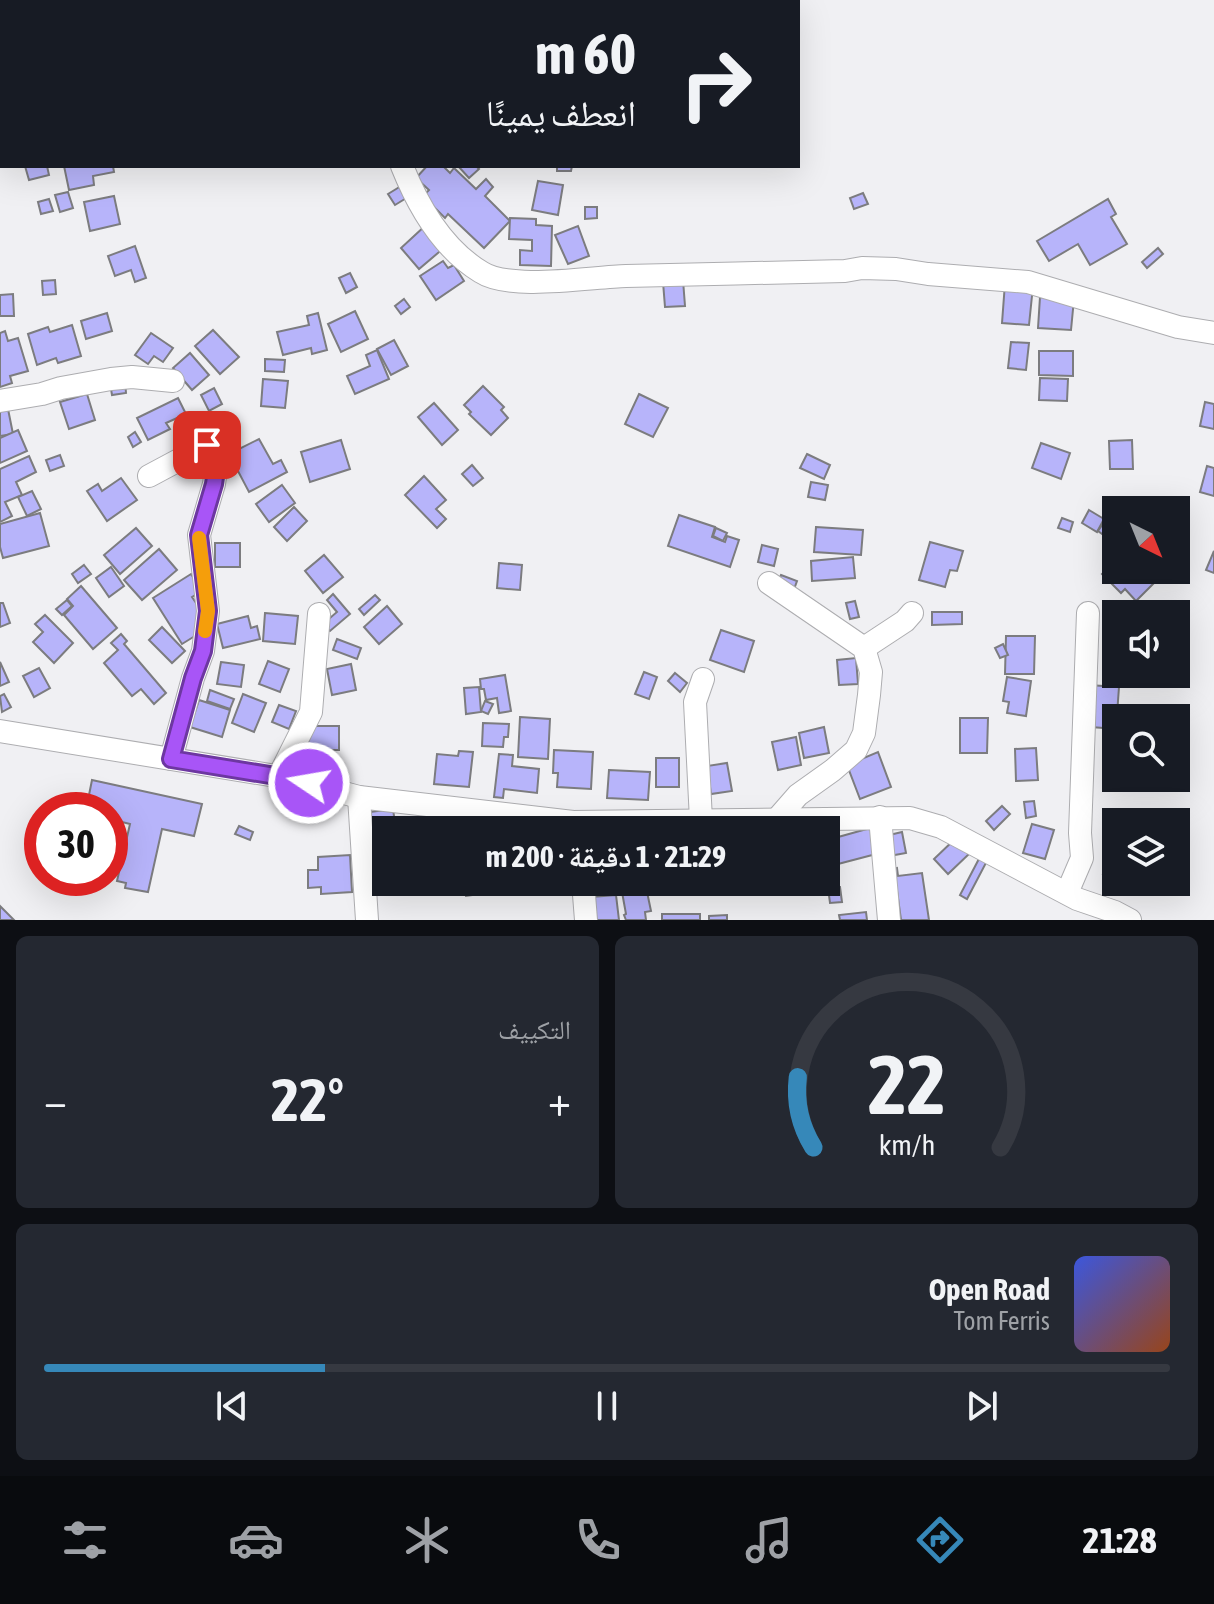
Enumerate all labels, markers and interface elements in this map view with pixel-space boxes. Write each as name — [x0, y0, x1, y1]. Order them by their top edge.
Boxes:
text: 60 m — [535, 22, 636, 86]
icon: right — [664, 32, 768, 136]
text: انعطف يمينًا — [486, 92, 636, 134]
pin — [173, 411, 241, 479]
icon: arrive — [185, 423, 229, 467]
north arrow — [1102, 496, 1190, 584]
map controls — [1102, 496, 1190, 896]
button: sound — [1102, 600, 1190, 688]
button: search — [1102, 704, 1190, 792]
position arrow — [267, 741, 351, 825]
speed limit sign: 30 — [24, 792, 128, 896]
button: layers — [1102, 808, 1190, 896]
text: 21:29 · 1 دقيقة · 200 m — [486, 839, 726, 873]
text: التكييف — [498, 1015, 571, 1045]
text: 22 — [867, 1036, 946, 1132]
text: 22° — [271, 1065, 344, 1134]
text: − — [44, 1075, 67, 1125]
text: + — [548, 1075, 571, 1125]
text: km/h — [878, 1128, 935, 1161]
text: Open Road — [929, 1272, 1050, 1306]
text: Tom Ferris — [953, 1306, 1050, 1336]
icon: previous — [210, 1384, 254, 1428]
icon: pause — [585, 1384, 629, 1428]
icon: next — [960, 1384, 1004, 1428]
icon: filters — [57, 1512, 113, 1568]
icon: car — [228, 1512, 284, 1568]
icon: climate — [399, 1512, 455, 1568]
icon: phone — [570, 1512, 626, 1568]
icon: music — [741, 1512, 797, 1568]
icon: directions — [912, 1512, 968, 1568]
text: 21:28 — [1082, 1519, 1157, 1561]

